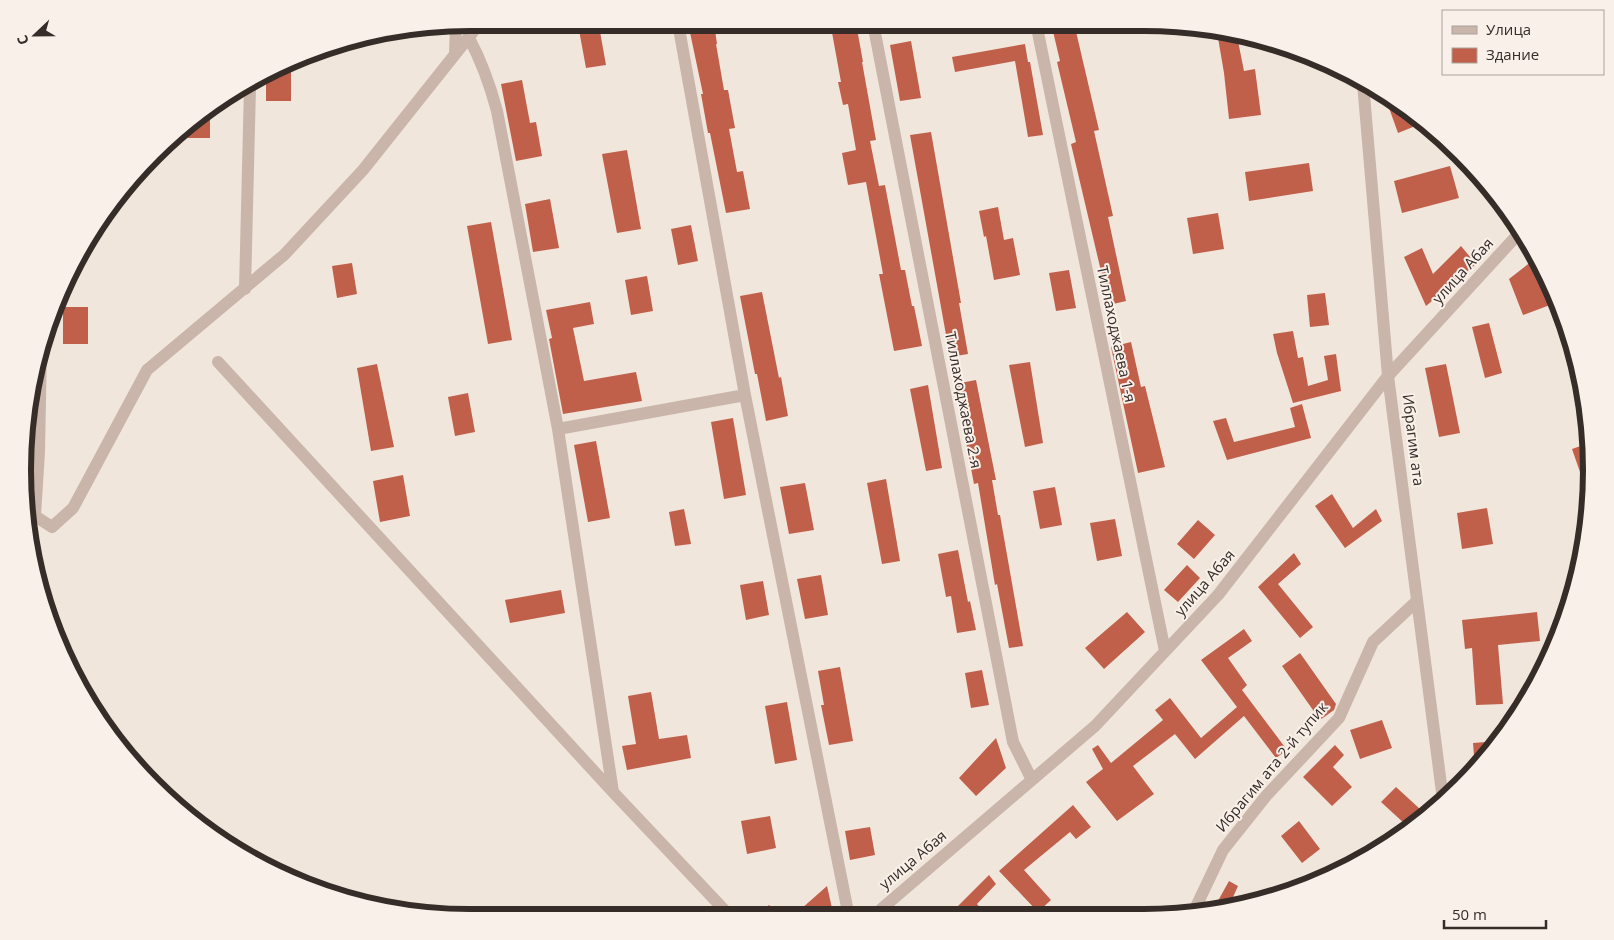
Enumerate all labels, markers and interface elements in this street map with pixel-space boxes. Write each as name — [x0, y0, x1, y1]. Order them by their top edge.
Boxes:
north arrow — [10, 10, 60, 60]
legend — [1442, 10, 1604, 75]
text: Улица — [1486, 19, 1531, 39]
text: С — [12, 32, 33, 48]
text: Здание — [1486, 44, 1539, 64]
street label: улица Абая — [1427, 233, 1497, 308]
street label: Тиллаходжаева 1-я — [1093, 264, 1141, 404]
street label: Тиллаходжаева 2-я — [941, 330, 987, 470]
street label: Ибрагим ата — [1398, 393, 1430, 487]
street label: улица Абая — [1170, 545, 1239, 620]
street label: Ибрагим ата 2-й тупик — [1211, 697, 1332, 836]
street label: улица Абая — [874, 825, 950, 893]
scale bar — [1444, 898, 1546, 930]
text: 50 m — [1452, 904, 1487, 924]

